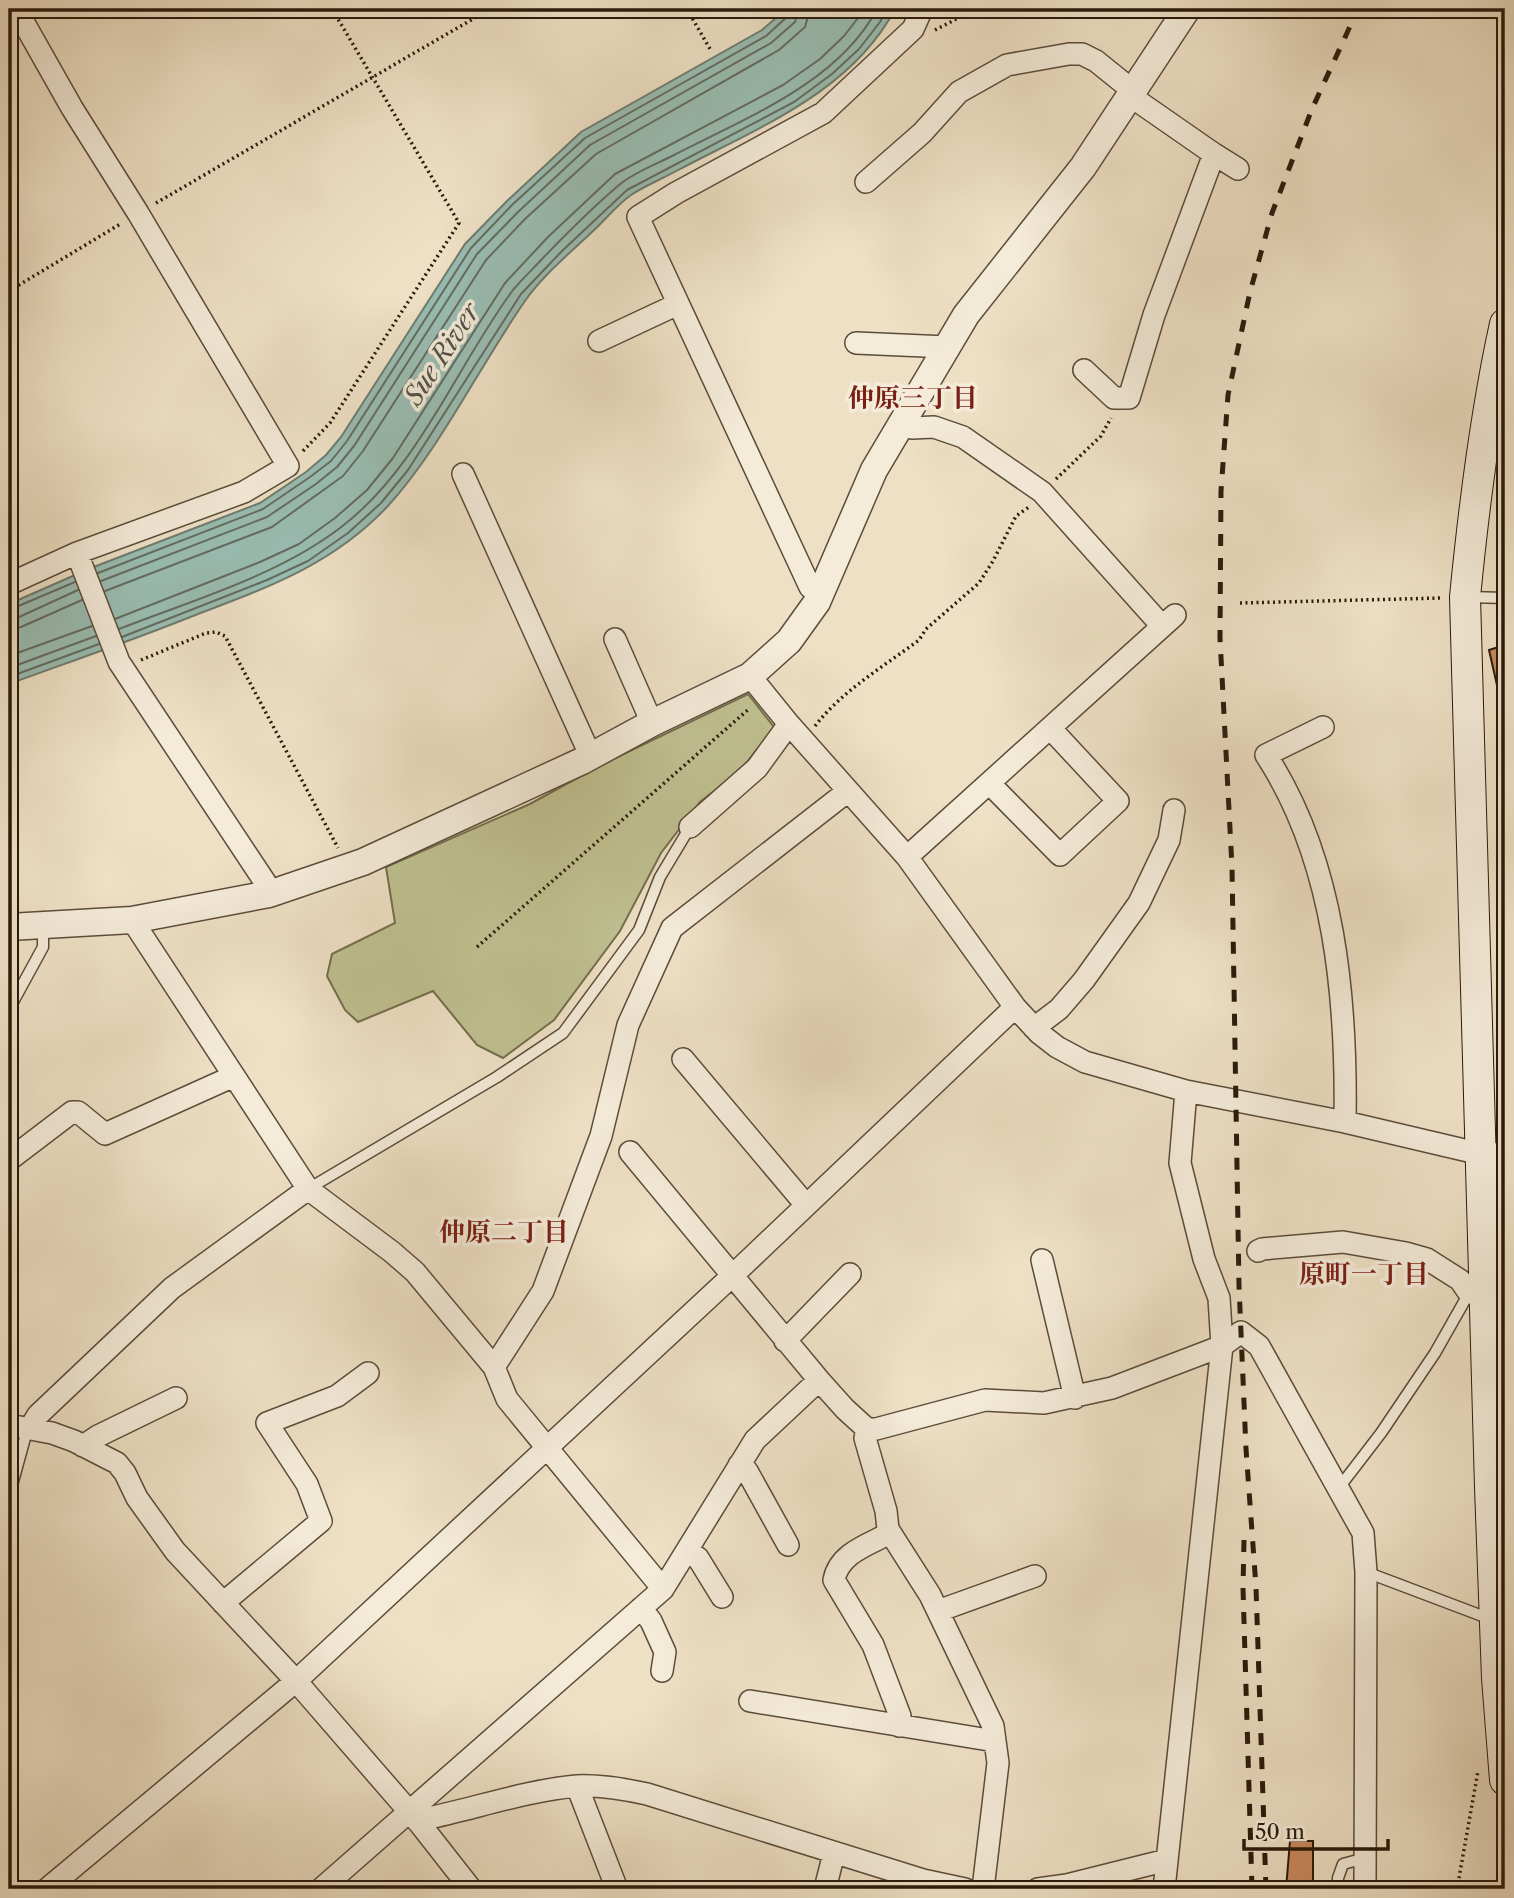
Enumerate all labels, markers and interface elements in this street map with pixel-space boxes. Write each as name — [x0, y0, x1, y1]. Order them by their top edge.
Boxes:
water label: Sue River — [396, 295, 488, 413]
district label: 仲原三丁目 — [848, 382, 978, 414]
district label: 仲原二丁目 — [439, 1216, 569, 1248]
district label: 原町一丁目 — [1299, 1258, 1429, 1290]
scale bar — [1244, 1807, 1388, 1851]
text: 50 m — [1255, 1819, 1305, 1844]

